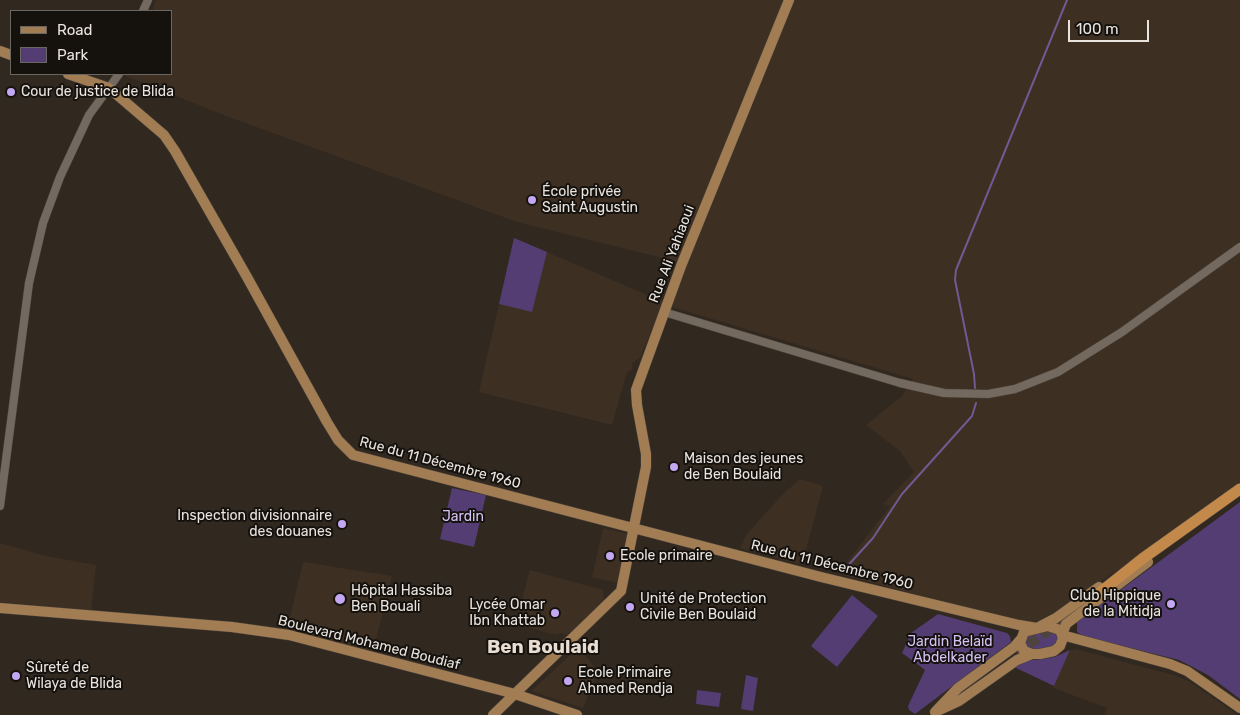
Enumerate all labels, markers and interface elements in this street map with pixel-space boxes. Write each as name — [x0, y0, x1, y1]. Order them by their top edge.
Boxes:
legend — [10, 10, 172, 75]
scale bar — [1070, 10, 1151, 42]
text: 100 m — [1076, 20, 1118, 38]
text: Road — [57, 21, 93, 39]
text: Park — [57, 46, 88, 64]
place label: Cour de justice de Blida — [21, 84, 174, 100]
marker: Cour de justice de Blida — [5, 86, 17, 98]
place label: École privée Saint Augustin — [542, 184, 638, 216]
marker: École privée Saint Augustin — [526, 194, 538, 206]
street label: Rue Ali Yahiaoui — [646, 203, 698, 305]
street label: Rue du 11 Décembre 1960 — [358, 433, 522, 493]
place label: Maison des jeunes de Ben Boulaid — [684, 451, 803, 484]
marker: Maison des jeunes de Ben Boulaid — [668, 461, 680, 473]
place label: Inspection divisionnaire des douanes — [177, 508, 332, 540]
park label: Jardin — [442, 509, 484, 525]
marker: Inspection divisionnaire des douanes — [336, 518, 348, 530]
street label: Rue du 11 Décembre 1960 — [749, 537, 915, 593]
place label: Ecole primaire — [620, 548, 712, 564]
marker: Ecole primaire — [604, 550, 616, 562]
place label: Hôpital Hassiba Ben Bouali — [351, 583, 452, 616]
place label: Club Hippique de la Mitidja — [1070, 588, 1161, 620]
place label: Unité de Protection Civile Ben Boulaid — [640, 591, 767, 624]
marker: Hôpital Hassiba Ben Bouali — [333, 592, 347, 606]
place label: Lycée Omar Ibn Khattab — [469, 597, 545, 630]
marker: Club Hippique de la Mitidja — [1165, 598, 1177, 610]
marker: Unité de Protection Civile Ben Boulaid — [624, 601, 636, 613]
marker: Lycée Omar Ibn Khattab — [549, 607, 561, 619]
street label: Boulevard Mohamed Boudiaf — [276, 612, 462, 674]
park label: Jardin Belaïd Abdelkader — [907, 634, 993, 666]
district label: Ben Boulaid — [487, 637, 599, 659]
place label: Sûreté de Wilaya de Blida — [26, 660, 122, 692]
place label: Ecole Primaire Ahmed Rendja — [578, 665, 673, 698]
marker: Sûreté de Wilaya de Blida — [10, 670, 22, 682]
marker: Ecole Primaire Ahmed Rendja — [562, 675, 574, 687]

